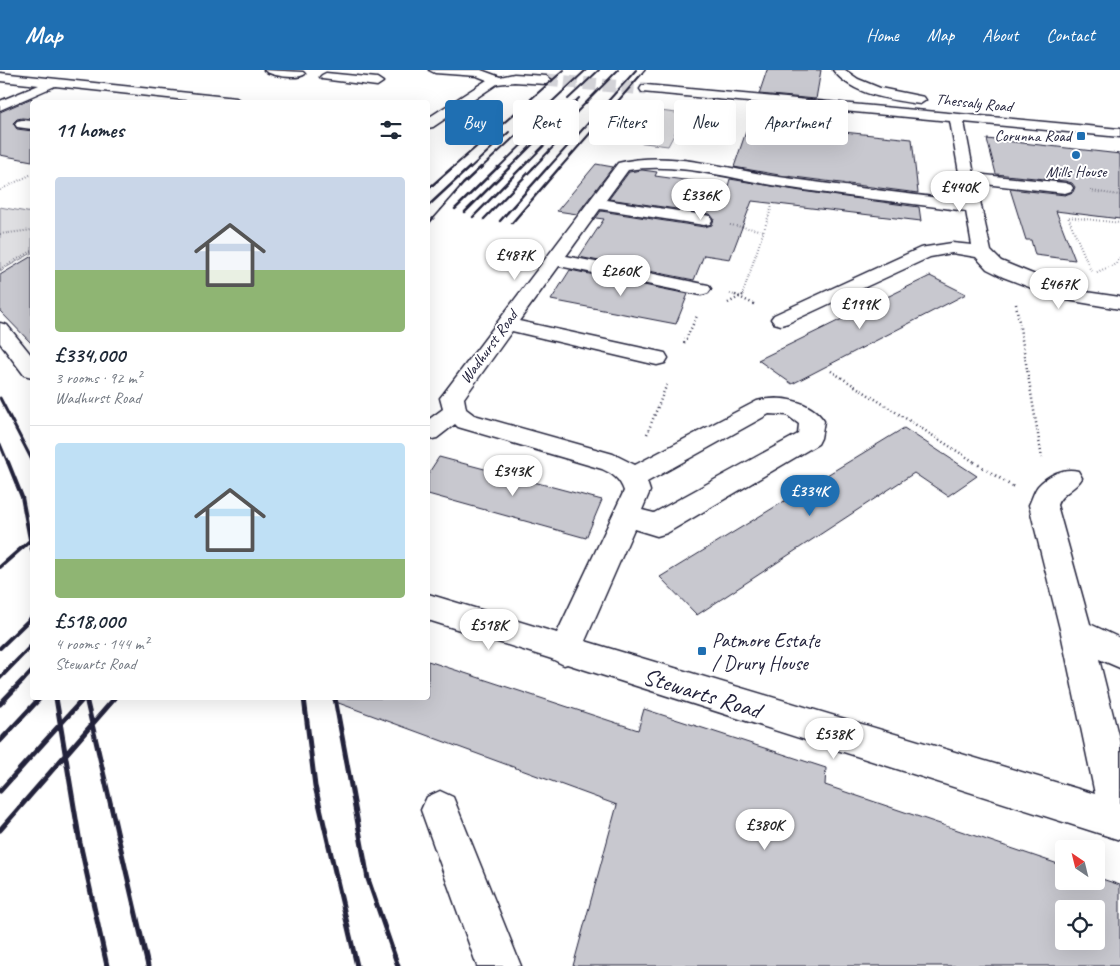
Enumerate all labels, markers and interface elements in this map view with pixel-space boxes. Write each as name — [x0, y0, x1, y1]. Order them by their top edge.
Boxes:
text: Map — [25, 20, 62, 50]
text: Home — [866, 24, 899, 46]
text: Map — [927, 24, 954, 46]
text: About — [982, 24, 1018, 46]
text: Contact — [1046, 24, 1095, 46]
street label: Thessaly Road — [935, 89, 1016, 117]
chip: Buy — [445, 100, 503, 145]
chip: Rent — [513, 100, 579, 145]
chip: Filters — [589, 100, 664, 145]
chip: New — [674, 100, 736, 145]
chip: Apartment — [746, 100, 848, 145]
icon: filters — [377, 116, 405, 144]
text: 11 homes — [55, 117, 124, 143]
place label: Corunna Road — [995, 126, 1074, 146]
marker: Corunna Road — [1075, 130, 1087, 142]
marker: Mills House — [1070, 149, 1082, 161]
place label: Mills House — [1046, 162, 1108, 182]
pin: £440K — [925, 170, 995, 213]
text: £440K — [942, 177, 978, 197]
pin: £336K — [666, 178, 736, 221]
text: £336K — [682, 185, 720, 205]
icon: home — [185, 210, 275, 300]
pin: £487K — [480, 238, 550, 281]
text: £487K — [497, 245, 533, 265]
pin: £260K — [586, 254, 656, 297]
text: £260K — [602, 261, 640, 281]
pin: £467K — [1024, 268, 1094, 310]
text: £467K — [1040, 274, 1078, 294]
pin: £199K — [825, 288, 895, 330]
text: £199K — [842, 294, 878, 314]
street label: Wadhurst Road — [456, 304, 524, 388]
text: £334,000 — [55, 342, 125, 368]
text: 3 rooms · 92 m² — [55, 368, 141, 388]
text: Wadhurst Road — [55, 388, 141, 408]
pin: £343K — [478, 454, 548, 497]
text: £343K — [495, 461, 531, 481]
pin: £334K — [775, 474, 845, 517]
icon: home — [185, 475, 275, 565]
text: £334K — [792, 481, 828, 501]
text: £518,000 — [55, 608, 125, 634]
pin: £518K — [454, 608, 524, 651]
text: £518K — [471, 615, 507, 635]
place label: Patmore Estate / Drury House — [712, 628, 821, 676]
text: 4 rooms · 144 m² — [55, 634, 149, 654]
marker: Patmore Estate / Drury House — [696, 645, 708, 657]
text: Stewarts Road — [55, 654, 136, 674]
street label: Stewarts Road — [639, 661, 768, 726]
pin: £538K — [799, 718, 869, 760]
text: £538K — [816, 724, 852, 744]
pin: £380K — [730, 808, 800, 851]
text: £380K — [747, 815, 783, 835]
north arrow — [1055, 840, 1105, 890]
map controls — [1055, 840, 1105, 950]
button: locate — [1055, 900, 1105, 950]

